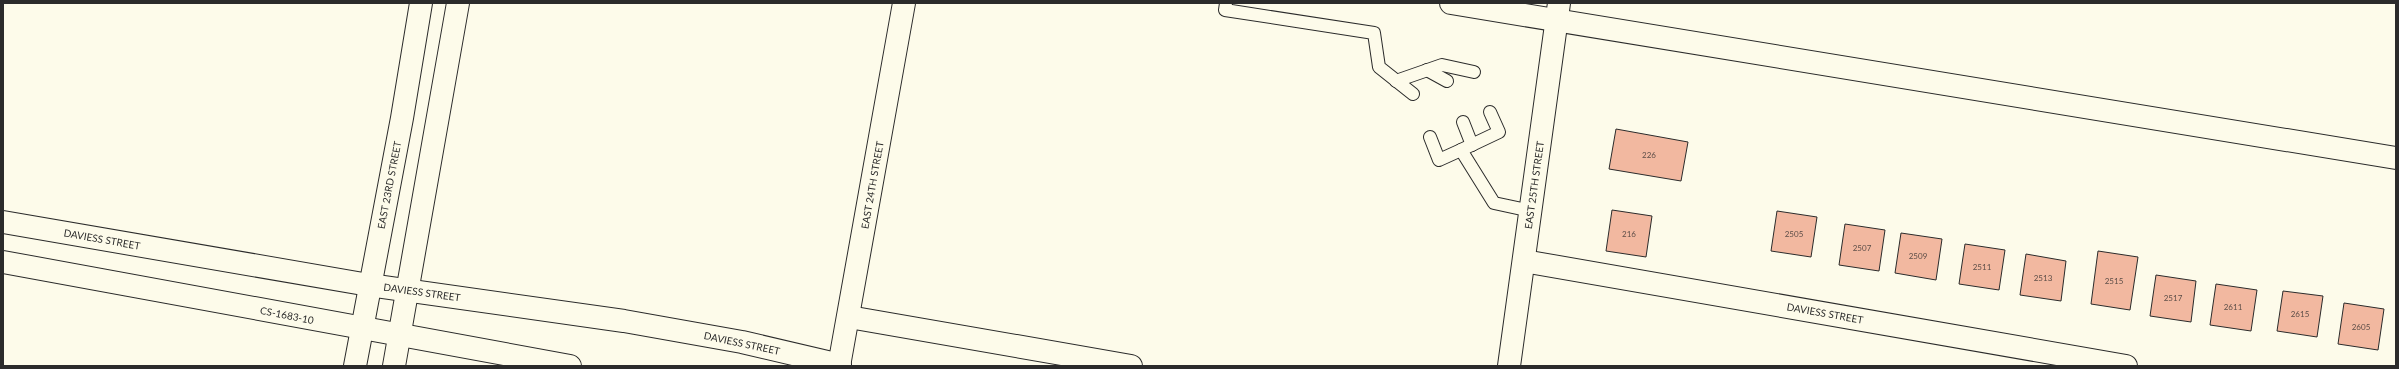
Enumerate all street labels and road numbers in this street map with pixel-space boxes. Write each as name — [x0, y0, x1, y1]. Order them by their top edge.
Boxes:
street label: EAST 23RD STREET — [375, 140, 403, 230]
street label: EAST 24TH STREET — [858, 140, 886, 230]
street label: EAST 25TH STREET — [1522, 140, 1546, 230]
street label: DAVIESS STREET — [63, 226, 141, 252]
street label: DAVIESS STREET — [383, 281, 461, 303]
street label: DAVIESS STREET — [1786, 300, 1864, 326]
street label: CS-1683-10 — [259, 304, 315, 326]
street label: DAVIESS STREET — [703, 329, 781, 357]

